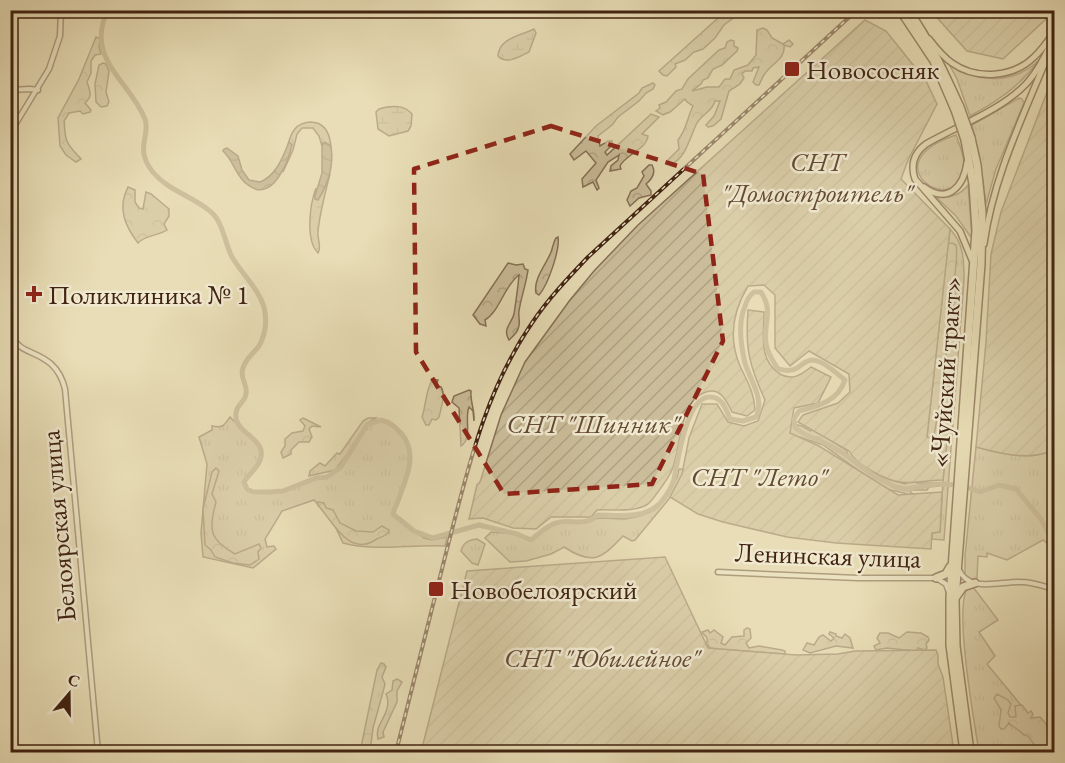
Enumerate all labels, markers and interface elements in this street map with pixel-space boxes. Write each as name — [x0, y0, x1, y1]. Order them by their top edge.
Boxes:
place label: Новососняк — [806, 52, 940, 87]
marker: Новососняк — [783, 60, 801, 78]
park label: СНТ "Домостроитель" — [721, 144, 916, 210]
street label: «Чуйский тракт» — [921, 275, 969, 469]
place label: Поликлиника № 1 — [48, 277, 249, 312]
marker: Поликлиника № 1 — [25, 285, 43, 303]
park label: СНТ "Шинник" — [506, 406, 683, 441]
street label: Белоярская улица — [32, 428, 84, 624]
park label: СНТ "Лето" — [691, 459, 830, 494]
street label: Ленинская улица — [734, 534, 922, 576]
place label: Новобелоярский — [450, 572, 637, 607]
marker: Новобелоярский — [427, 580, 445, 598]
park label: СНТ "Юбилейное" — [504, 640, 703, 675]
north arrow — [39, 664, 99, 724]
text: С — [65, 669, 83, 692]

